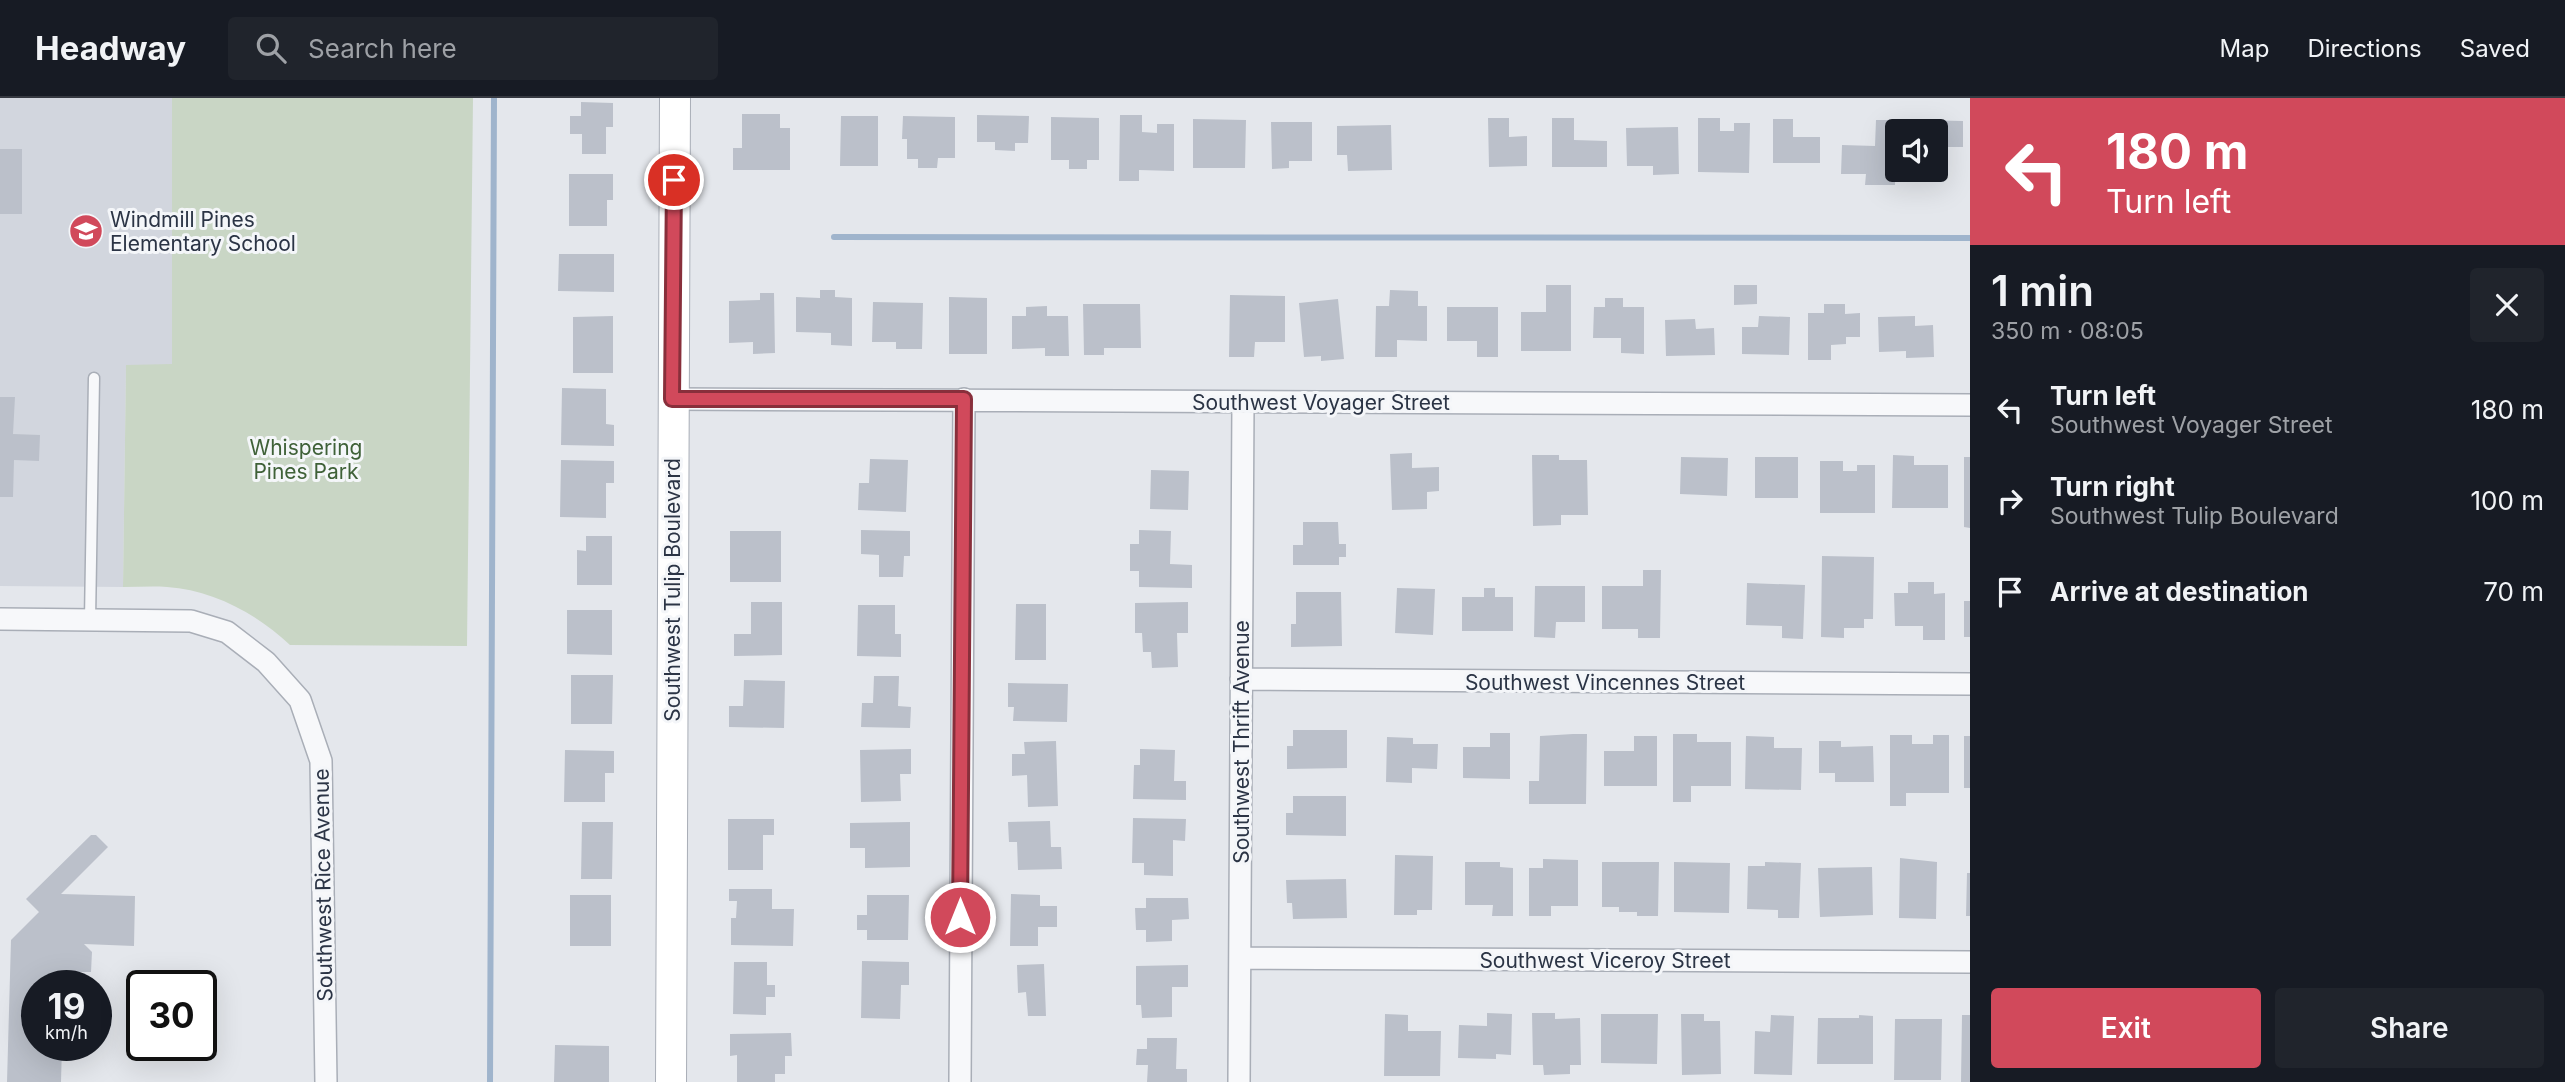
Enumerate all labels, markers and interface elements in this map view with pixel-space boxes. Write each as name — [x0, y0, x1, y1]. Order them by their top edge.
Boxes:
search box — [228, 17, 718, 80]
text: Headway — [35, 28, 186, 68]
icon: search — [252, 29, 290, 67]
text: Search here — [308, 33, 457, 64]
text: Map — [2220, 34, 2269, 63]
text: Directions — [2307, 34, 2422, 63]
text: Saved — [2460, 34, 2530, 63]
map controls — [1885, 119, 1948, 182]
button: sound — [1885, 119, 1948, 182]
text: 180 m — [2106, 122, 2248, 181]
icon: left — [1991, 126, 2082, 217]
pin — [644, 150, 704, 210]
icon: arrive — [655, 161, 693, 199]
text: Turn left — [2106, 182, 2231, 221]
place label: Windmill Pines Elementary School — [110, 207, 296, 256]
school or university icon: Windmill Pines Elementary School — [67, 212, 105, 250]
text: 1 min — [1991, 265, 2094, 316]
button: close — [2470, 268, 2544, 342]
text: 350 m · 08:05 — [1991, 317, 2144, 345]
text: Turn left — [2050, 380, 2156, 411]
street label: Southwest Voyager Street — [1192, 390, 1450, 415]
icon: left — [1991, 391, 2029, 429]
text: 180 m — [2471, 394, 2544, 425]
text: Southwest Voyager Street — [2050, 411, 2333, 439]
park label: Whispering Pines Park — [250, 435, 363, 484]
street label: Southwest Tulip Boulevard — [660, 458, 685, 722]
text: Turn right — [2050, 471, 2175, 502]
icon: right — [1991, 482, 2029, 520]
text: 100 m — [2471, 485, 2544, 516]
text: Southwest Tulip Boulevard — [2050, 502, 2339, 530]
icon: arrive — [1991, 573, 2029, 611]
text: Arrive at destination — [2050, 576, 2309, 607]
text: 70 m — [2483, 576, 2544, 607]
street label: Southwest Thrift Avenue — [1229, 620, 1254, 864]
street label: Southwest Vincennes Street — [1465, 670, 1745, 695]
street label: Southwest Rice Avenue — [308, 768, 338, 1002]
position arrow — [923, 880, 997, 954]
street label: Southwest Viceroy Street — [1479, 948, 1731, 973]
speed limit sign: 30 — [126, 970, 217, 1061]
text: 19 — [48, 985, 85, 1027]
button: Exit — [1991, 988, 2261, 1068]
button: Share — [2275, 988, 2544, 1068]
text: km/h — [45, 1022, 88, 1043]

